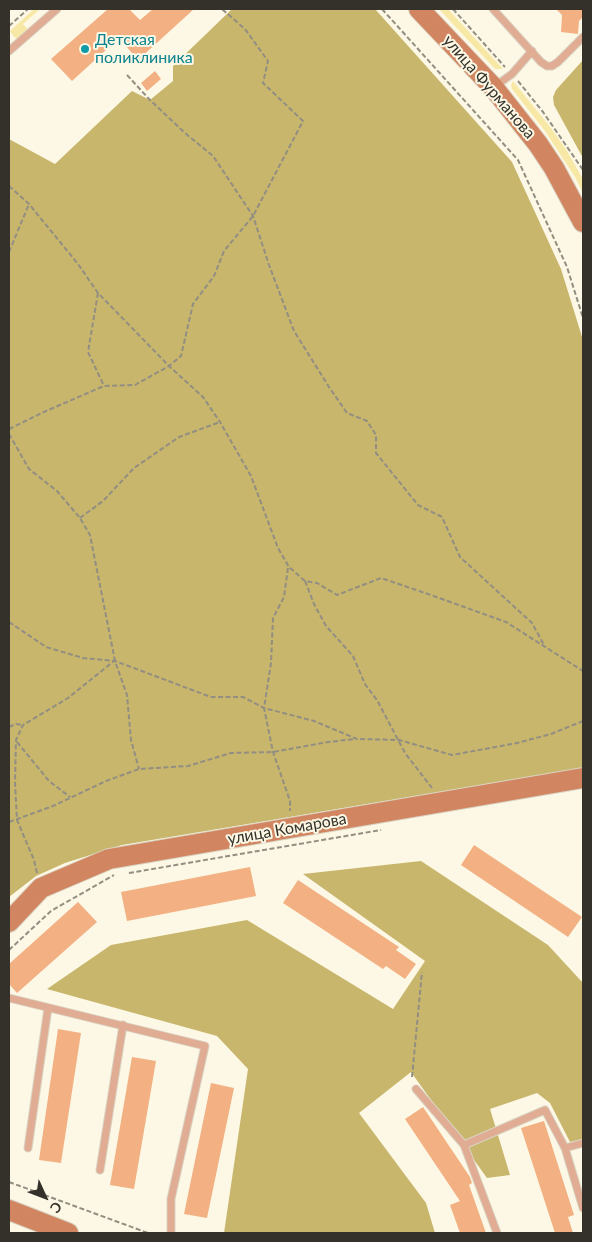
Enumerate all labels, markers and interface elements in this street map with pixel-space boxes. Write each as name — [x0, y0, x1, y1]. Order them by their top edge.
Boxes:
place label: Детская поликлиника — [95, 30, 193, 68]
street label: улица Фурманова — [439, 31, 539, 143]
marker: Детская поликлиника — [79, 43, 91, 55]
street label: улица Комарова — [226, 809, 348, 849]
north arrow — [20, 1172, 70, 1222]
text: С — [47, 1198, 66, 1217]

